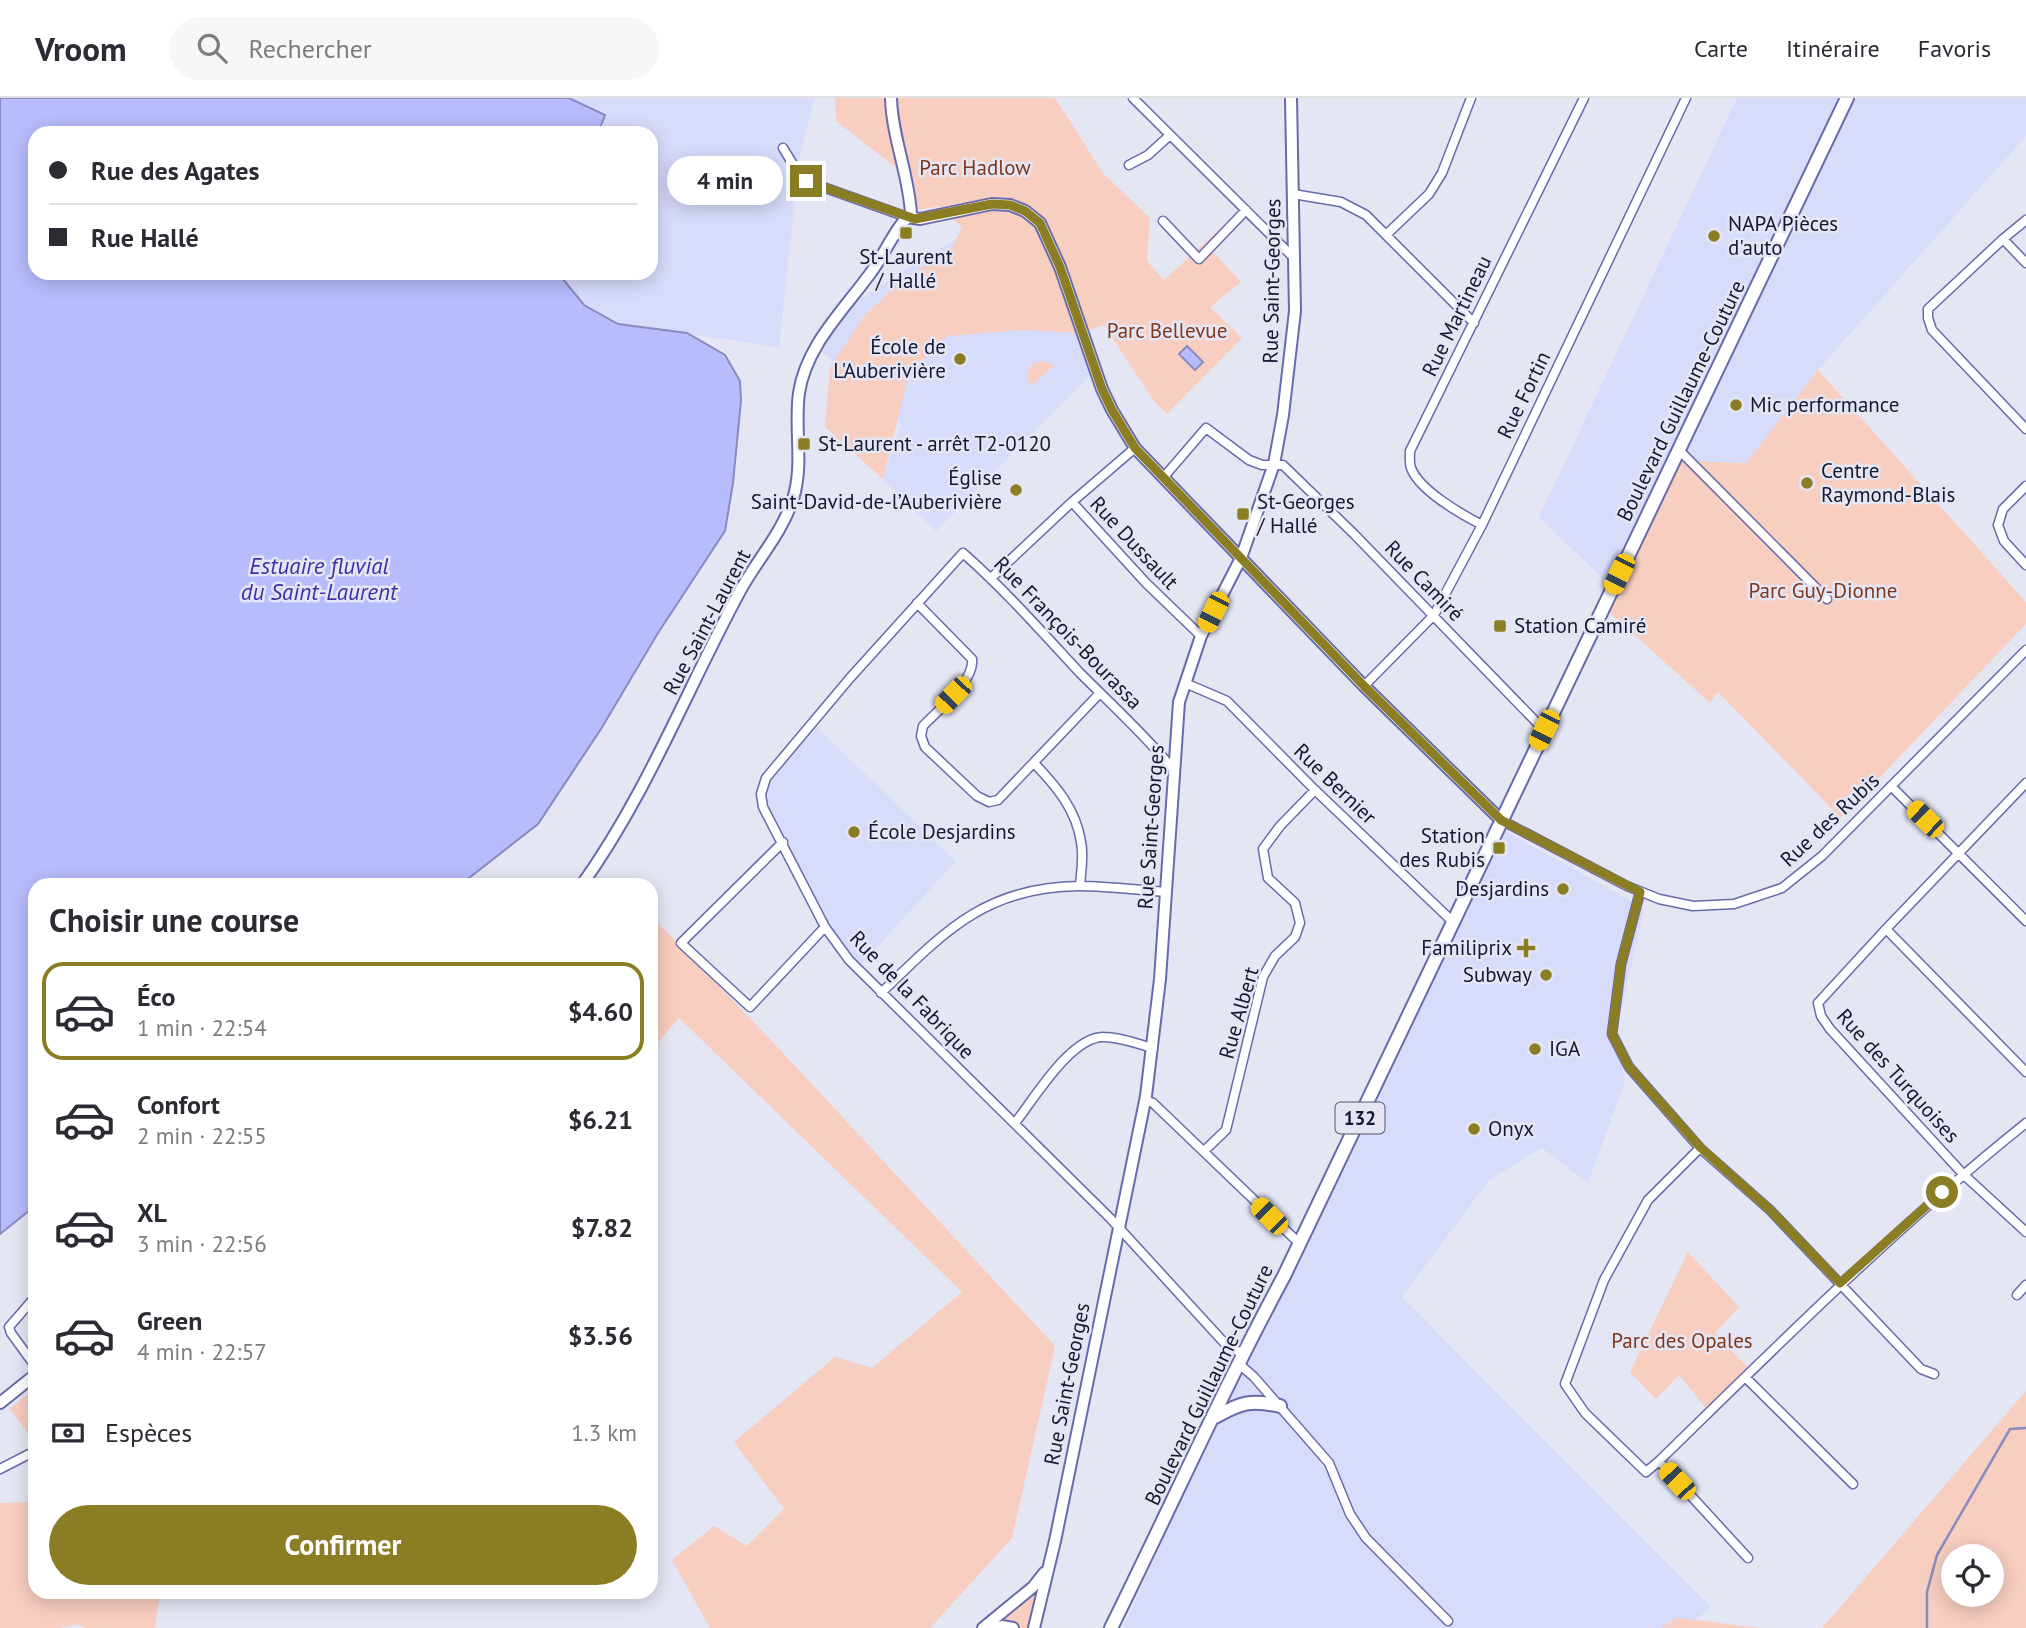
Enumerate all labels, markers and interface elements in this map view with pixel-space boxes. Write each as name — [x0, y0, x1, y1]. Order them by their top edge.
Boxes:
search box — [169, 17, 659, 80]
text: Vroom — [35, 27, 127, 70]
icon: search — [193, 29, 231, 67]
text: Rechercher — [249, 32, 372, 65]
text: Carte — [1694, 33, 1748, 64]
text: Itinéraire — [1786, 33, 1880, 64]
text: Favoris — [1918, 33, 1991, 64]
text: Rue des Agates — [91, 154, 259, 187]
park label: Parc Hadlow — [919, 154, 1031, 181]
callout: 4 min — [666, 156, 782, 206]
route end — [790, 165, 822, 197]
text: 4 min — [697, 166, 753, 195]
street label: Rue Saint-Georges — [1257, 198, 1286, 364]
place label: NAPA Pièces d'auto — [1728, 210, 1838, 261]
text: Rue Hallé — [91, 221, 199, 254]
marker: St-Laurent / Hallé — [898, 225, 914, 241]
marker: NAPA Pièces d'auto — [1706, 228, 1722, 244]
place label: St-Laurent / Hallé — [859, 243, 953, 294]
street label: Rue Martineau — [1416, 251, 1497, 381]
street label: Boulevard Guillaume-Couture — [1610, 276, 1751, 526]
park label: Parc Bellevue — [1107, 317, 1227, 344]
place label: École de L'Auberivière — [833, 333, 946, 384]
street label: Rue Fortin — [1491, 347, 1556, 443]
marker: École de L'Auberivière — [952, 351, 968, 367]
place label: Mic performance — [1750, 391, 1899, 418]
marker: Mic performance — [1728, 397, 1744, 413]
place label: St-Laurent - arrêt T2-0120 — [818, 430, 1051, 457]
marker: St-Laurent - arrêt T2-0120 — [796, 436, 812, 452]
place label: Centre Raymond-Blais — [1821, 457, 1955, 508]
place label: Église Saint-David-de-l’Auberivière — [751, 464, 1002, 515]
marker: Centre Raymond-Blais — [1799, 475, 1815, 491]
marker: Église Saint-David-de-l’Auberivière — [1008, 482, 1024, 498]
place label: St-Georges / Hallé — [1256, 488, 1355, 539]
street label: Rue Dussault — [1084, 490, 1184, 595]
marker: St-Georges / Hallé — [1235, 506, 1251, 522]
street label: Rue Camiré — [1379, 534, 1470, 627]
street label: Rue Saint-Laurent — [657, 544, 756, 699]
street label: Rue François-Bourassa — [988, 550, 1148, 715]
water label: Estuaire fluvial du Saint-Laurent — [241, 551, 399, 606]
car — [1601, 551, 1638, 597]
park label: Parc Guy-Dionne — [1749, 577, 1897, 604]
car — [1195, 589, 1232, 635]
place label: Station Camiré — [1514, 612, 1646, 639]
marker: Station Camiré — [1492, 618, 1508, 634]
car — [931, 673, 976, 717]
car — [1526, 707, 1563, 753]
street label: Rue Bernier — [1288, 738, 1382, 830]
street label: Rue Saint-Georges — [1131, 744, 1170, 910]
street label: Rue des Rubis — [1774, 767, 1885, 872]
car — [1903, 797, 1948, 841]
place label: École Desjardins — [868, 818, 1016, 845]
place label: Station des Rubis — [1399, 822, 1485, 873]
marker: École Desjardins — [846, 824, 862, 840]
marker: Station des Rubis — [1491, 840, 1507, 856]
place label: Desjardins — [1455, 875, 1549, 902]
marker: Desjardins — [1555, 881, 1571, 897]
text: Choisir une course — [49, 899, 299, 941]
street label: Rue de la Fabrique — [844, 925, 981, 1065]
place label: Familiprix — [1421, 934, 1512, 961]
marker: Familiprix — [1518, 940, 1534, 956]
place label: Subway — [1463, 961, 1532, 988]
street label: Rue Albert — [1213, 964, 1265, 1062]
marker: Subway — [1538, 967, 1554, 983]
icon: car — [53, 980, 116, 1043]
text: Éco — [137, 980, 175, 1013]
text: $4.60 — [568, 995, 633, 1028]
street label: Rue des Turquoises — [1831, 1003, 1966, 1148]
text: 1 min · 22:54 — [137, 1013, 267, 1042]
place label: IGA — [1549, 1035, 1581, 1062]
marker: IGA — [1527, 1041, 1543, 1057]
icon: car — [53, 1088, 116, 1151]
text: Confort — [137, 1088, 220, 1121]
road number: 132 — [1336, 1102, 1384, 1134]
text: $6.21 — [568, 1103, 633, 1136]
place label: Onyx — [1488, 1115, 1534, 1142]
text: 2 min · 22:55 — [137, 1121, 267, 1150]
marker: Onyx — [1466, 1121, 1482, 1137]
route start — [1926, 1176, 1958, 1208]
car — [1247, 1194, 1292, 1238]
icon: car — [53, 1196, 116, 1259]
text: XL — [137, 1196, 167, 1229]
text: $7.82 — [571, 1211, 633, 1244]
text: 3 min · 22:56 — [137, 1229, 267, 1258]
street label: Boulevard Guillaume-Couture — [1138, 1260, 1279, 1510]
street label: Rue Saint-Georges — [1038, 1300, 1096, 1467]
icon: car — [53, 1304, 116, 1367]
text: Green — [137, 1304, 202, 1337]
text: $3.56 — [568, 1319, 633, 1352]
park label: Parc des Opales — [1611, 1327, 1753, 1354]
text: 4 min · 22:57 — [137, 1337, 267, 1366]
icon: cash — [49, 1414, 87, 1452]
text: Espèces — [105, 1416, 192, 1449]
text: 1.3 km — [571, 1418, 637, 1447]
car — [1655, 1458, 1700, 1504]
button: Confirmer — [49, 1505, 637, 1585]
map controls — [1941, 1544, 2004, 1607]
button: locate — [1941, 1544, 2004, 1607]

